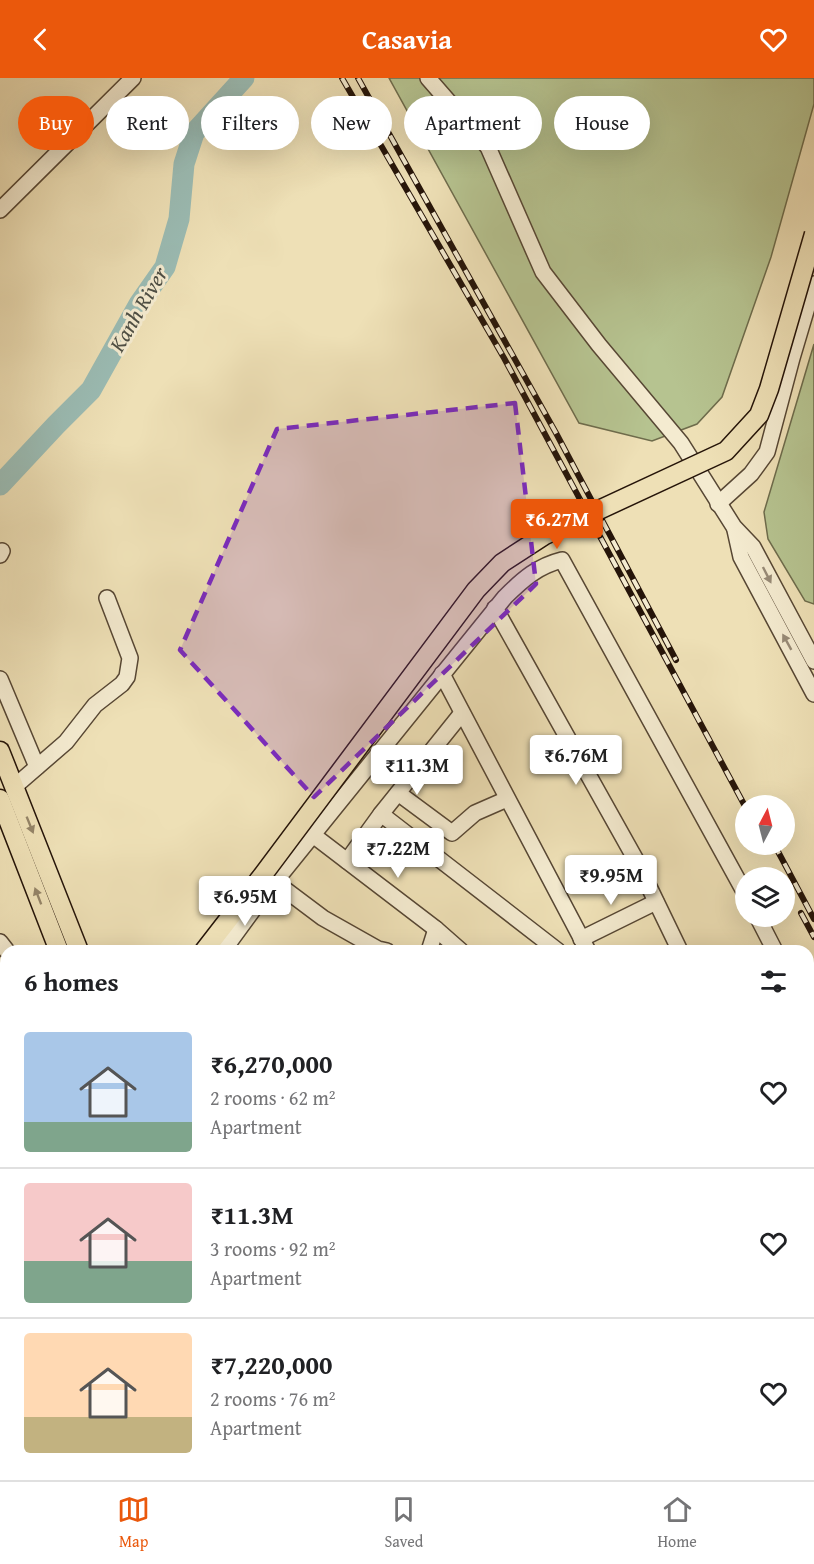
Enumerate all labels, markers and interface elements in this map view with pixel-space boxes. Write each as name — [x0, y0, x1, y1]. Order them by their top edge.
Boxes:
text: Casavia — [362, 19, 452, 59]
icon: back — [24, 23, 57, 56]
icon: heart — [757, 23, 790, 56]
chip: Buy — [18, 96, 94, 150]
chip: Rent — [106, 96, 189, 150]
chip: Filters — [201, 96, 299, 150]
chip: New — [311, 96, 392, 150]
chip: Apartment — [404, 96, 542, 150]
chip: House — [554, 96, 650, 150]
water label: Kanh River — [100, 260, 176, 358]
pin: ₹6.27M — [508, 499, 606, 550]
text: ₹6.27M — [525, 504, 589, 533]
one-way arrow — [762, 567, 771, 584]
one-way arrow — [782, 633, 792, 650]
pin: ₹6.76M — [527, 735, 625, 786]
text: ₹6.76M — [544, 740, 608, 769]
pin: ₹11.3M — [368, 745, 466, 796]
text: ₹11.3M — [385, 750, 449, 779]
north arrow — [735, 795, 795, 855]
map controls — [735, 795, 795, 927]
one-way arrow — [26, 816, 35, 834]
pin: ₹7.22M — [349, 828, 447, 879]
text: ₹7.22M — [366, 833, 430, 862]
pin: ₹9.95M — [562, 855, 660, 906]
text: ₹9.95M — [579, 860, 643, 889]
button: layers — [735, 867, 795, 927]
pin: ₹6.95M — [196, 876, 294, 927]
text: ₹6.95M — [213, 881, 277, 910]
one-way arrow — [33, 887, 43, 905]
text: 6 homes — [24, 962, 119, 1001]
icon: filters — [757, 965, 790, 998]
text: ₹6,270,000 — [210, 1044, 332, 1083]
icon: home — [72, 1056, 144, 1128]
icon: heart — [757, 1076, 790, 1109]
text: 2 rooms · 62 m² — [210, 1083, 336, 1112]
text: Apartment — [210, 1112, 302, 1141]
text: ₹11.3M — [210, 1195, 294, 1234]
icon: home — [72, 1207, 144, 1279]
icon: heart — [757, 1227, 790, 1260]
text: 3 rooms · 92 m² — [210, 1234, 336, 1263]
text: Apartment — [210, 1263, 302, 1292]
text: ₹7,220,000 — [210, 1345, 332, 1384]
icon: home — [72, 1357, 144, 1429]
icon: heart — [757, 1377, 790, 1410]
text: 2 rooms · 76 m² — [210, 1384, 336, 1413]
text: Apartment — [210, 1413, 302, 1442]
tab: Map — [117, 1493, 150, 1553]
tab: Saved — [384, 1493, 423, 1553]
tab: Home — [657, 1493, 697, 1553]

